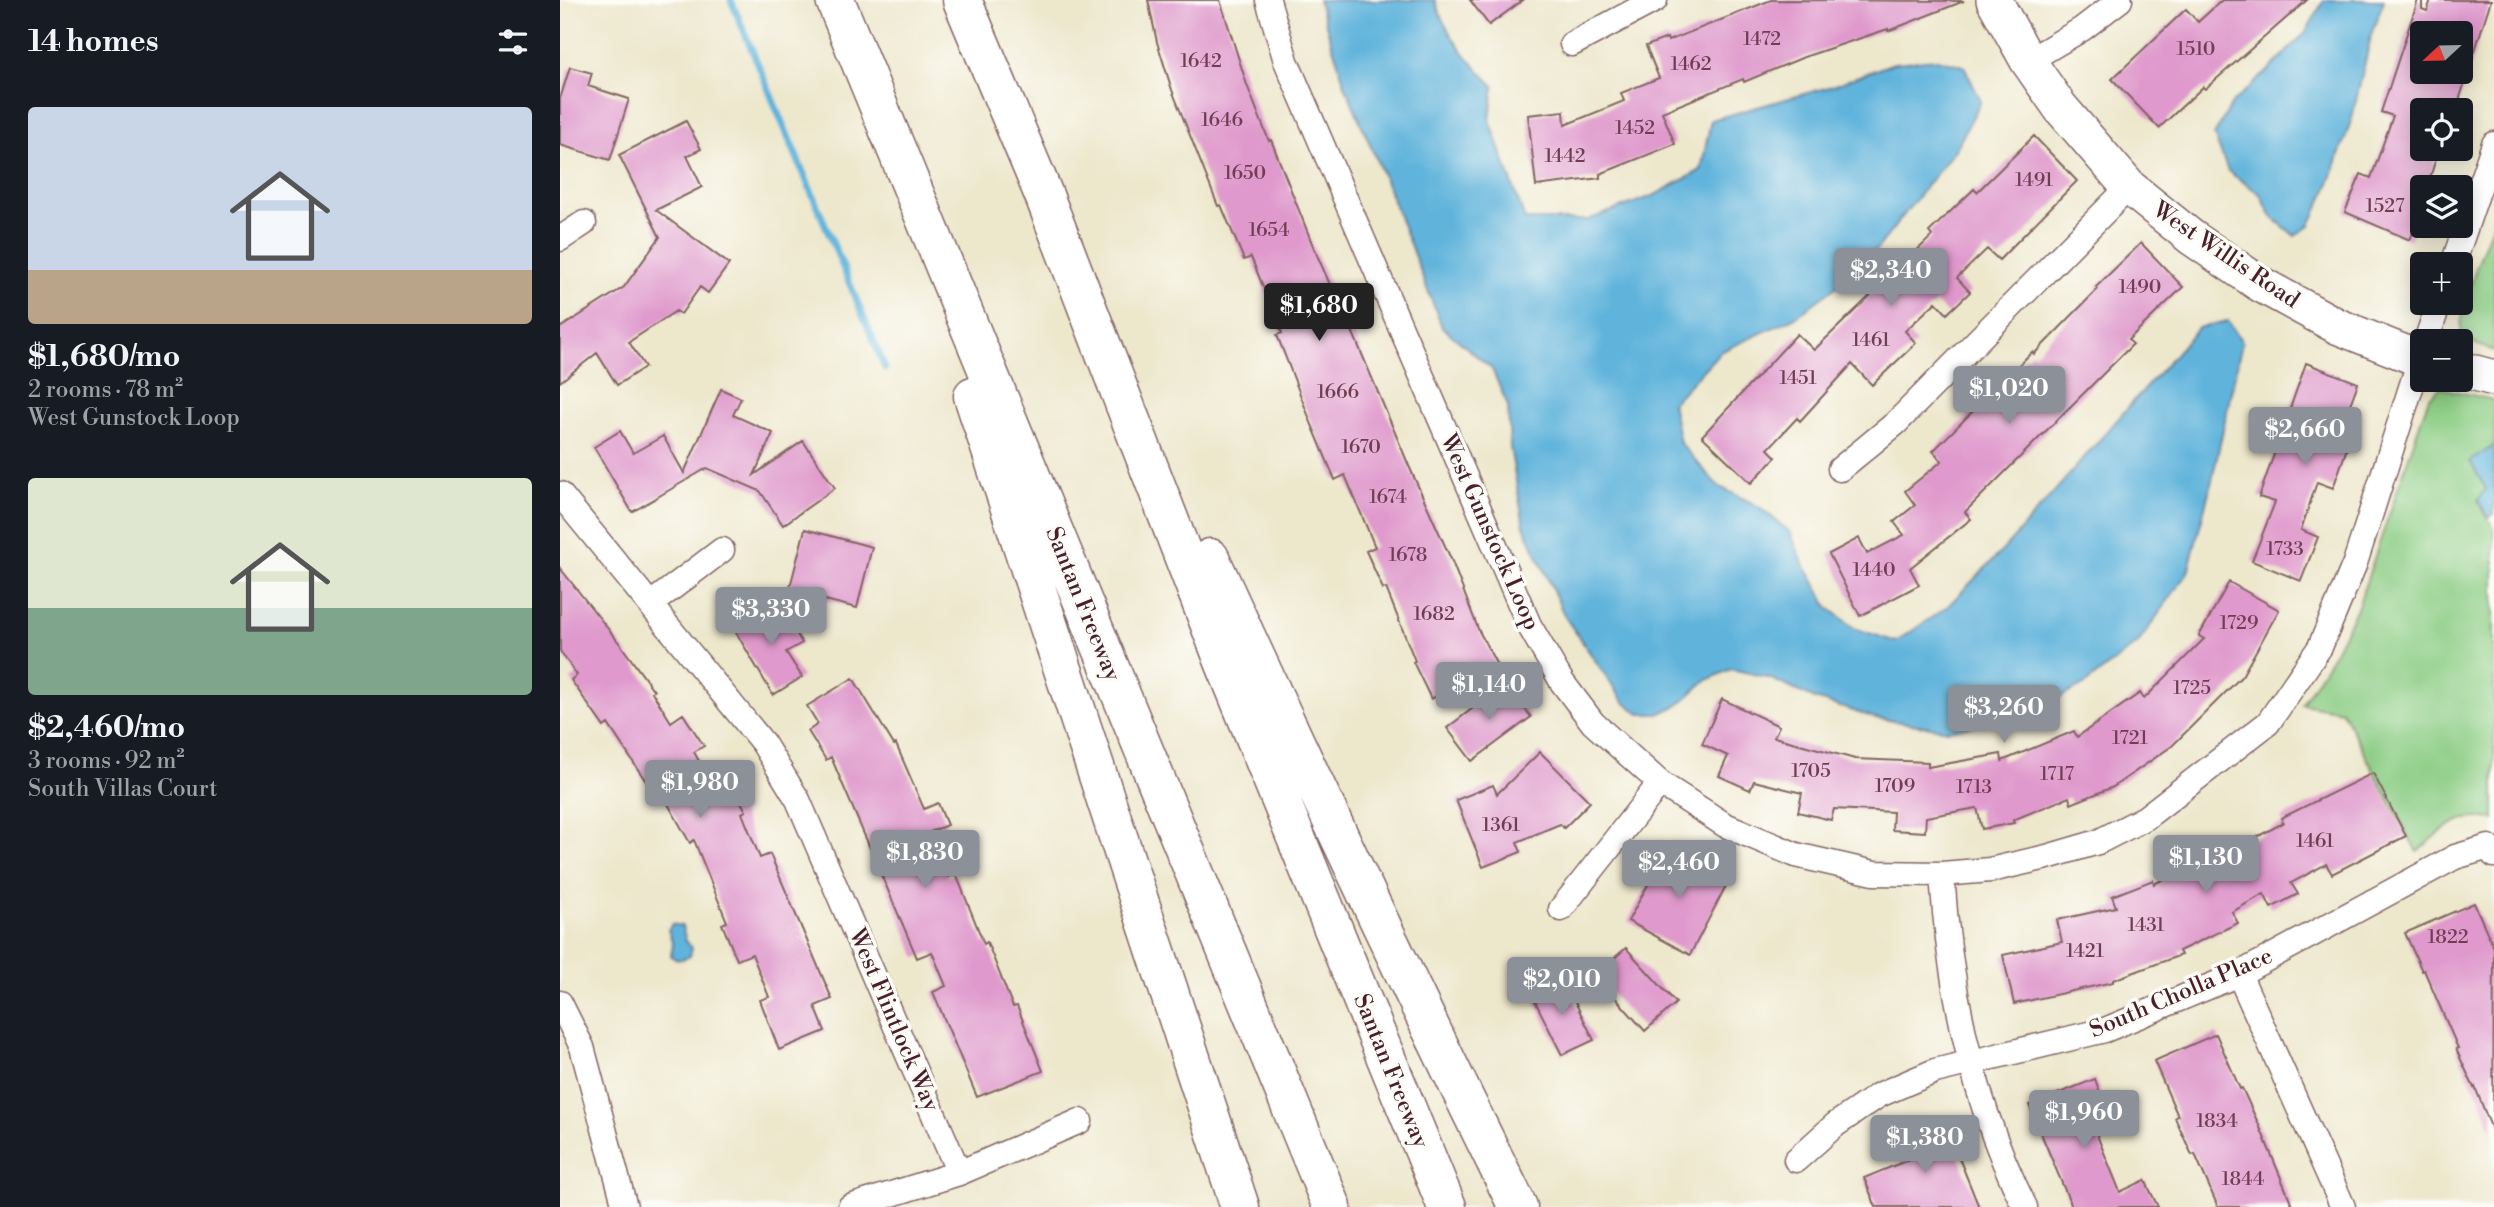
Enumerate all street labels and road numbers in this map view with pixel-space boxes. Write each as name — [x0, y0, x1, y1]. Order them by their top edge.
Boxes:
street label: West Willis Road — [2146, 195, 2305, 314]
street label: West Gunstock Loop — [1434, 429, 1546, 634]
street label: Santan Freeway — [1039, 523, 1127, 686]
street label: West Flintlock Way — [842, 923, 945, 1116]
street label: South Cholla Place — [2085, 942, 2277, 1044]
street label: Santan Freeway — [1347, 990, 1435, 1153]

